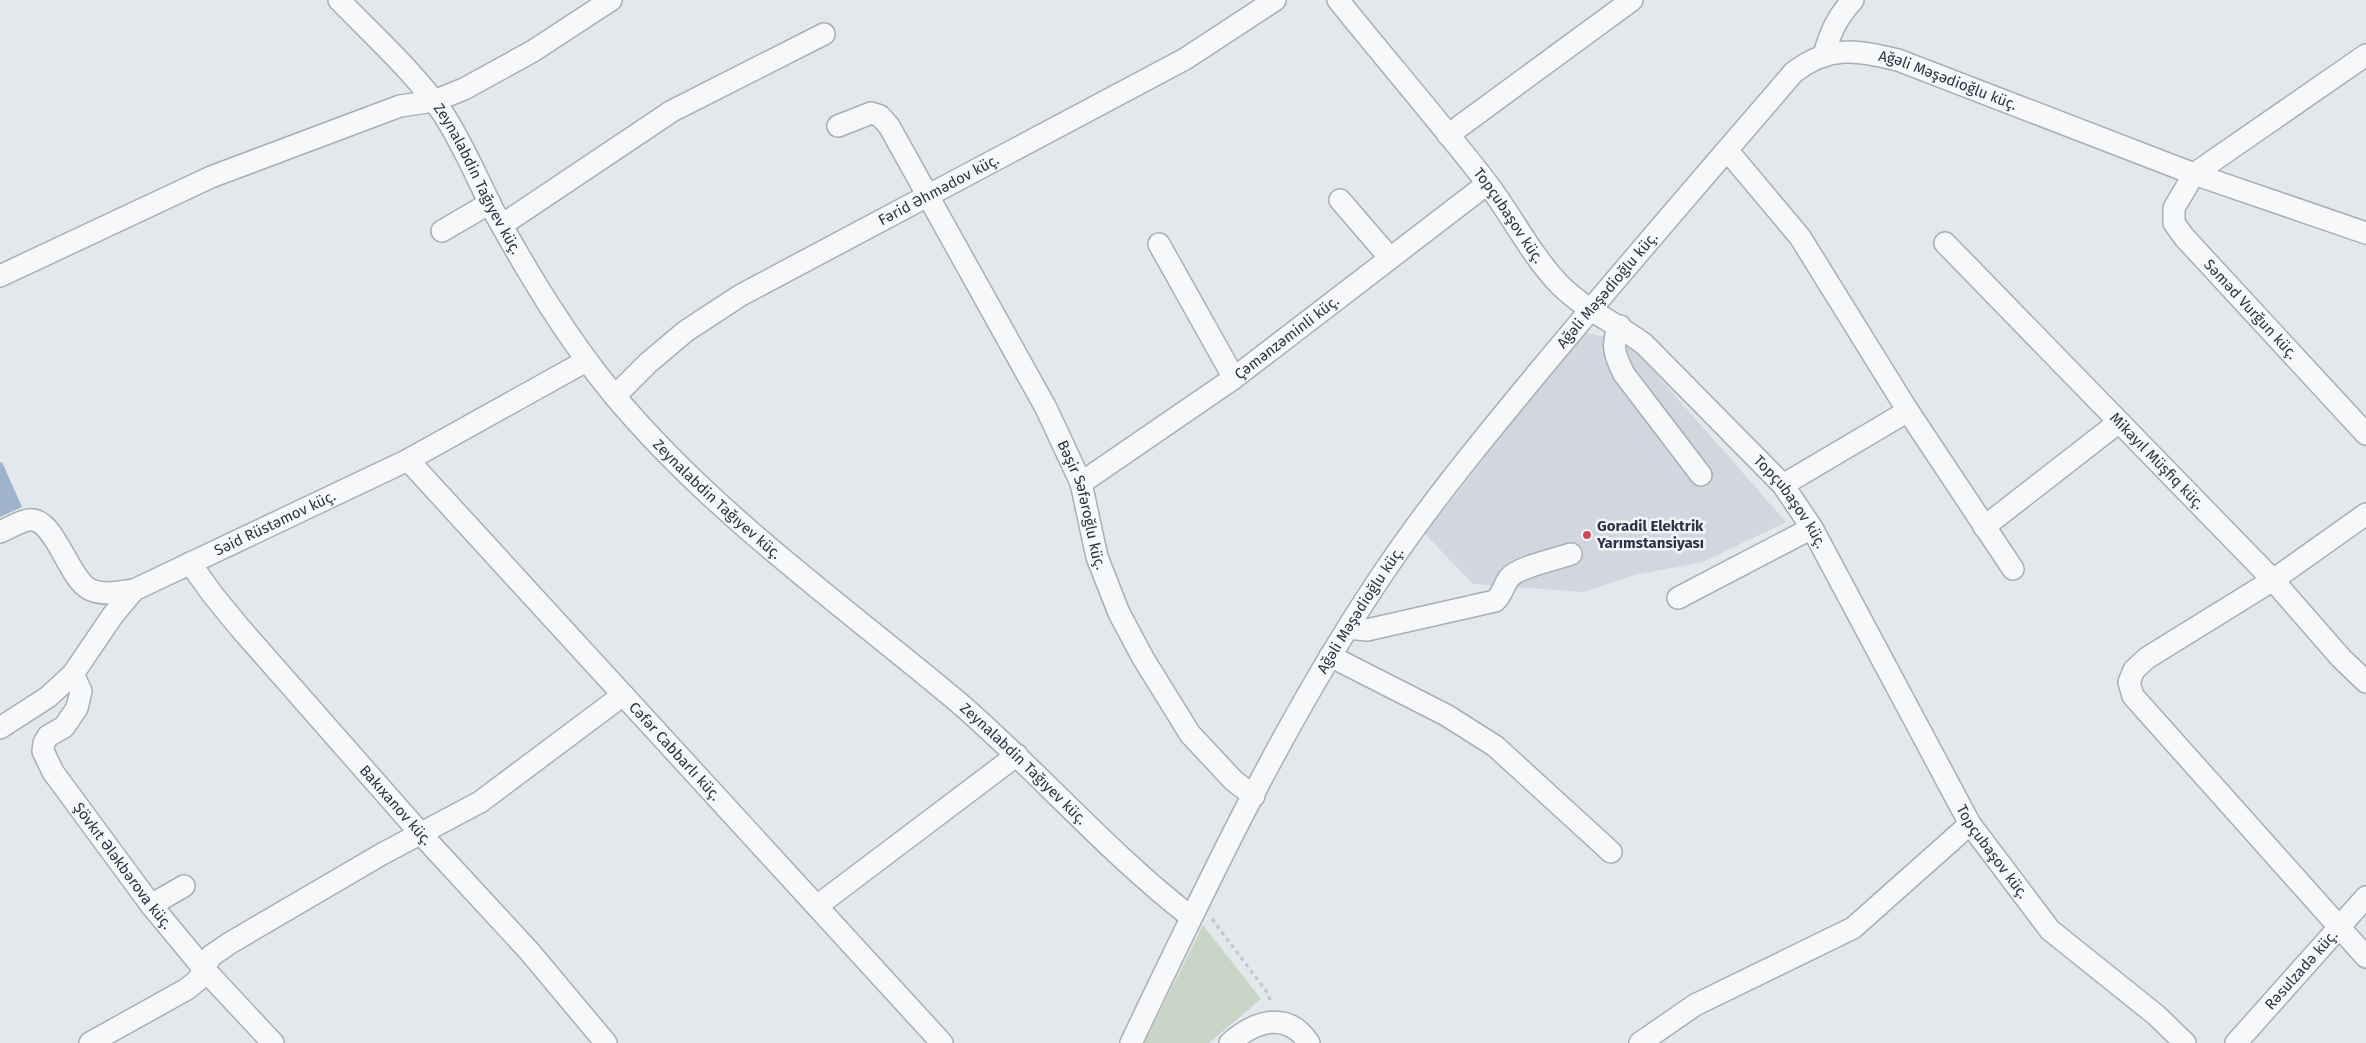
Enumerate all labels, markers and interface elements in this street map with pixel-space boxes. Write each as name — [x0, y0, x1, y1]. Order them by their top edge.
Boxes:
street label: Ağəli Məşədioğlu küç. — [1877, 47, 2020, 114]
street label: Zeynalabdin Tağıyev küç. — [430, 100, 525, 257]
street label: Fərid Əhmədov küç. — [875, 150, 1002, 229]
street label: Topçubaşov küç. — [1470, 164, 1547, 267]
street label: Ağəli Məşədioğlu küç. — [1553, 228, 1662, 352]
street label: Səməd Vurğun küç. — [2200, 255, 2301, 363]
street label: Çəmənzəminli küç. — [1231, 292, 1343, 383]
street label: Mikayıl Müşfiq küç. — [2106, 409, 2208, 513]
street label: Zeynalabdin Tağıyev küç. — [649, 435, 785, 563]
street label: Bəşir Səfəroğlu küç. — [1053, 437, 1110, 572]
street label: Topçubaşov küç. — [1750, 452, 1830, 551]
street label: Səid Rüstəmov küç. — [211, 487, 338, 560]
place label: Goradil Elektrik Yarımstansiyası — [1596, 517, 1704, 552]
marker: Goradil Elektrik Yarımstansiyası — [1581, 529, 1593, 541]
street label: Ağəli Məşədioğlu küç. — [1313, 544, 1407, 677]
street label: Cəfər Cabbarlı küç. — [625, 698, 724, 804]
street label: Zeynalabdin Tağıyev küç. — [956, 699, 1090, 828]
street label: Bakıxanov küç. — [356, 762, 436, 849]
street label: Şövkıt Ələkbərova küç. — [70, 799, 176, 933]
street label: Topçubaşov küç. — [1952, 802, 2032, 902]
street label: Rəsulzadə küç. — [2261, 926, 2341, 1013]

